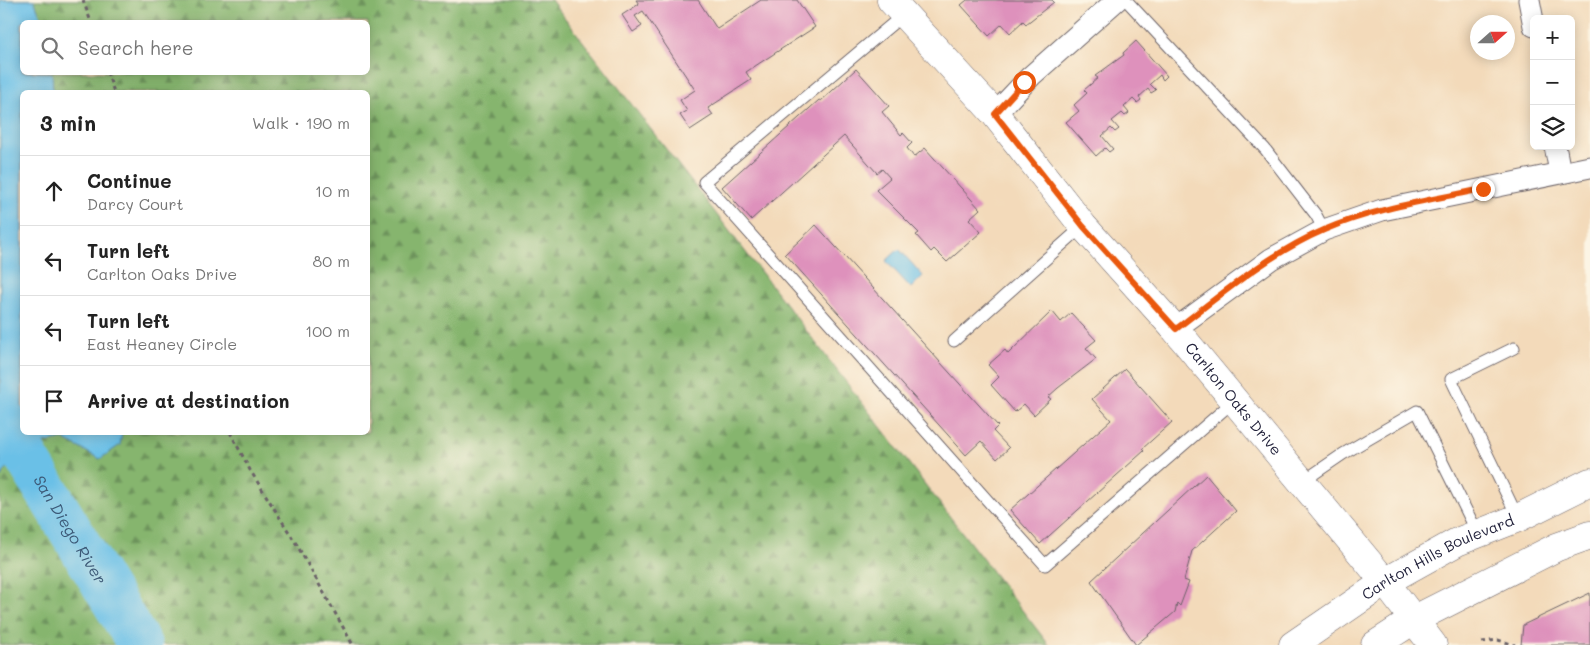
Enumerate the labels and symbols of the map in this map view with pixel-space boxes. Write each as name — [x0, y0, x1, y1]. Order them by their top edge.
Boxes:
north arrow — [1470, 15, 1515, 60]
route start — [1013, 71, 1036, 94]
route end — [1472, 178, 1495, 201]
street label: Carlton Oaks Drive — [1181, 338, 1287, 459]
water label: San Diego River — [29, 471, 112, 588]
street label: Carlton Hills Boulevard — [1357, 510, 1517, 604]

